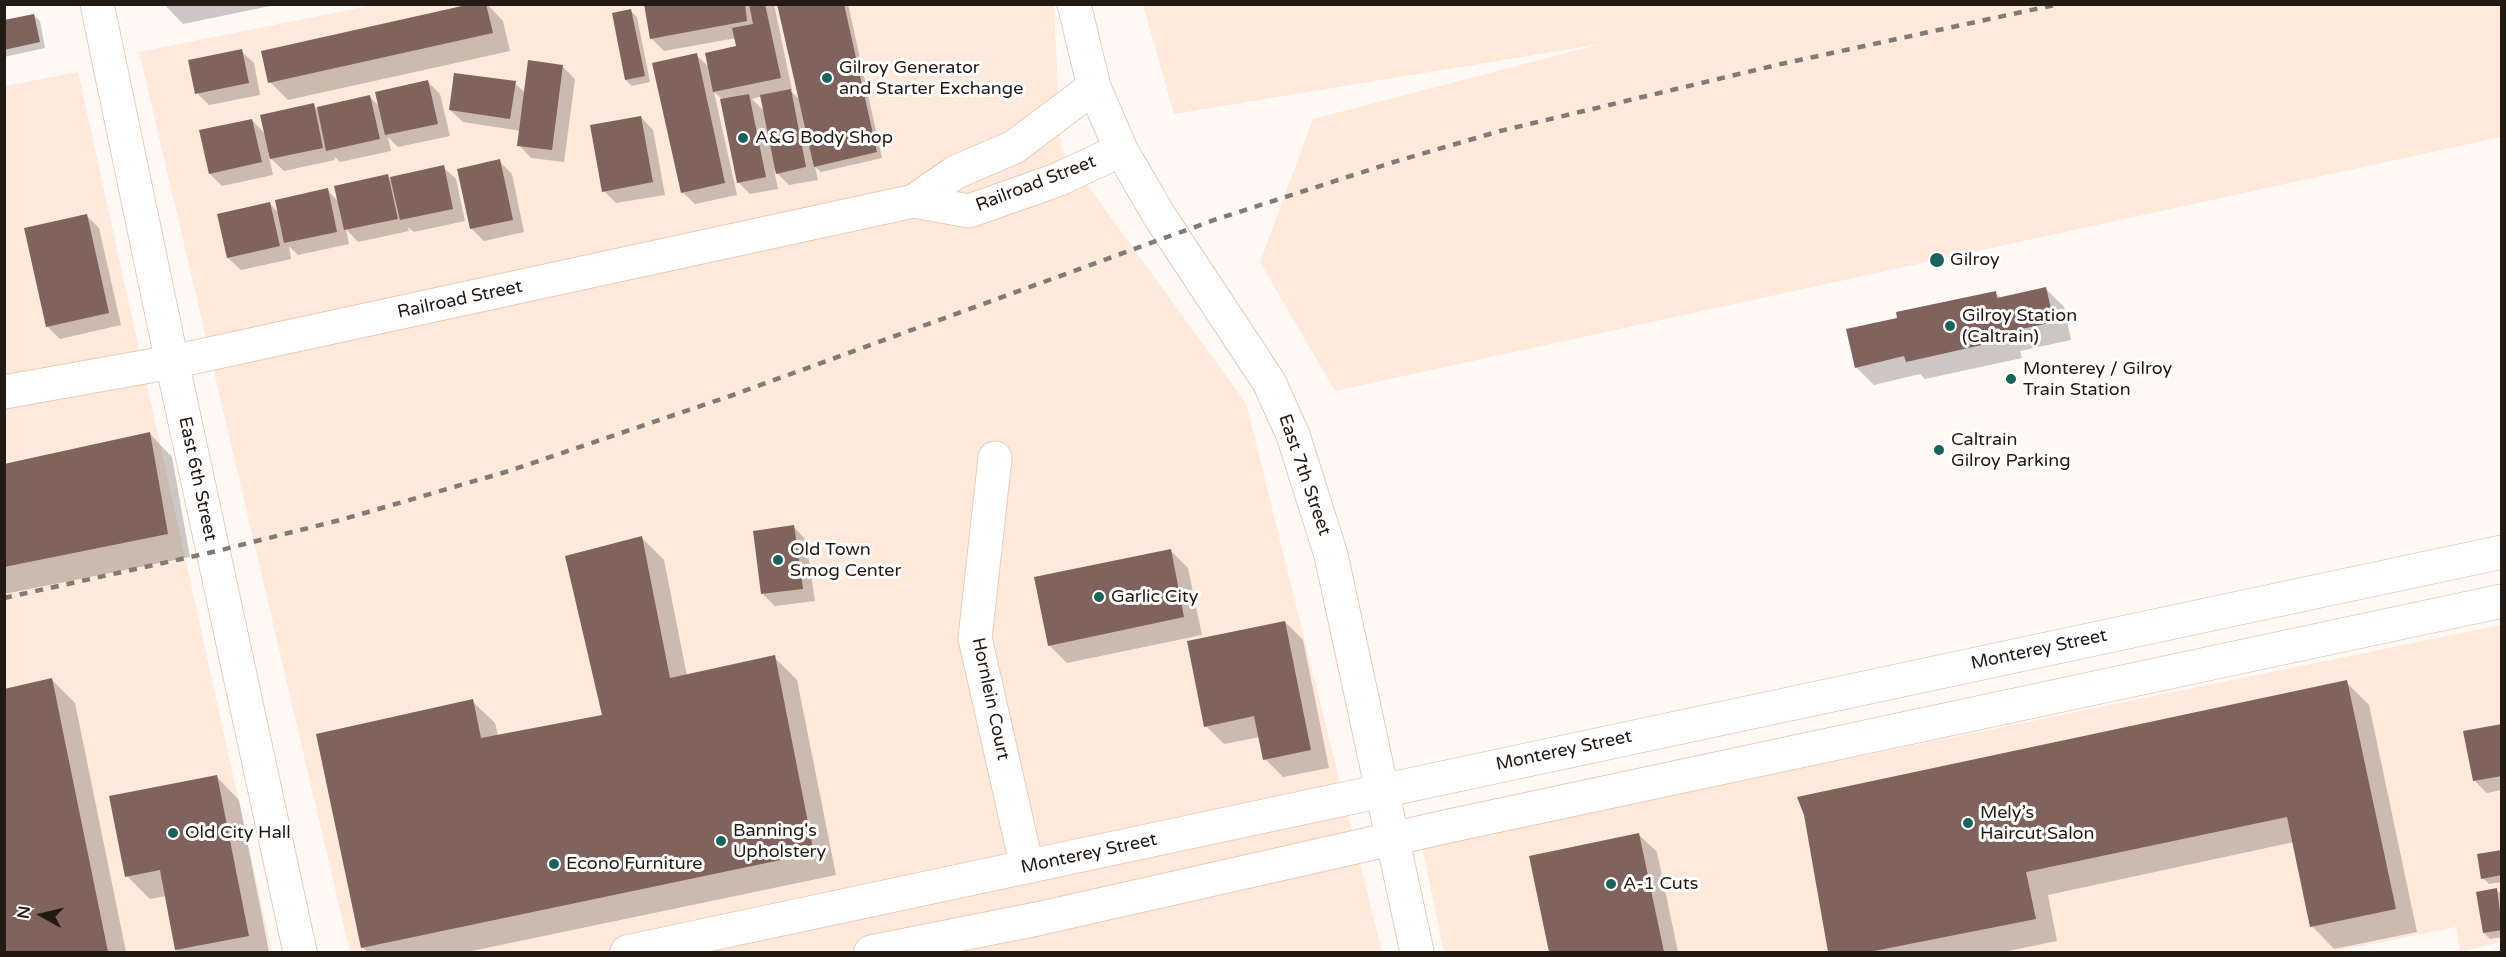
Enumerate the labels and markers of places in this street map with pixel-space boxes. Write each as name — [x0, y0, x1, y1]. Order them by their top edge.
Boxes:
place label: Gilroy Generator and Starter Exchange — [839, 57, 1023, 100]
marker: Gilroy Generator and Starter Exchange — [820, 71, 834, 85]
place label: A&G Body Shop — [755, 127, 893, 149]
marker: A&G Body Shop — [736, 131, 750, 145]
place label: Gilroy — [1950, 249, 2000, 271]
marker: Gilroy — [1928, 251, 1946, 269]
place label: Gilroy Station (Caltrain) — [1962, 305, 2077, 348]
marker: Gilroy Station (Caltrain) — [1943, 319, 1957, 333]
place label: Monterey / Gilroy Train Station — [2023, 358, 2172, 400]
marker: Monterey / Gilroy Train Station — [2004, 372, 2018, 386]
place label: Caltrain Gilroy Parking — [1951, 429, 2071, 472]
marker: Caltrain Gilroy Parking — [1932, 443, 1946, 457]
place label: Old Town Smog Center — [790, 539, 901, 582]
marker: Old Town Smog Center — [771, 553, 785, 567]
place label: Garlic City — [1111, 586, 1198, 608]
marker: Garlic City — [1092, 590, 1106, 604]
place label: Mely’s Haircut Salon — [1980, 802, 2095, 844]
marker: Mely’s Haircut Salon — [1961, 816, 1975, 830]
place label: Banning's Upholstery — [733, 820, 826, 862]
place label: Old City Hall — [185, 822, 291, 844]
marker: Old City Hall — [166, 826, 180, 840]
marker: Banning's Upholstery — [714, 834, 728, 848]
place label: Econo Furniture — [566, 853, 703, 875]
marker: Econo Furniture — [547, 857, 561, 871]
place label: A-1 Cuts — [1623, 873, 1698, 895]
marker: A-1 Cuts — [1604, 877, 1618, 891]

